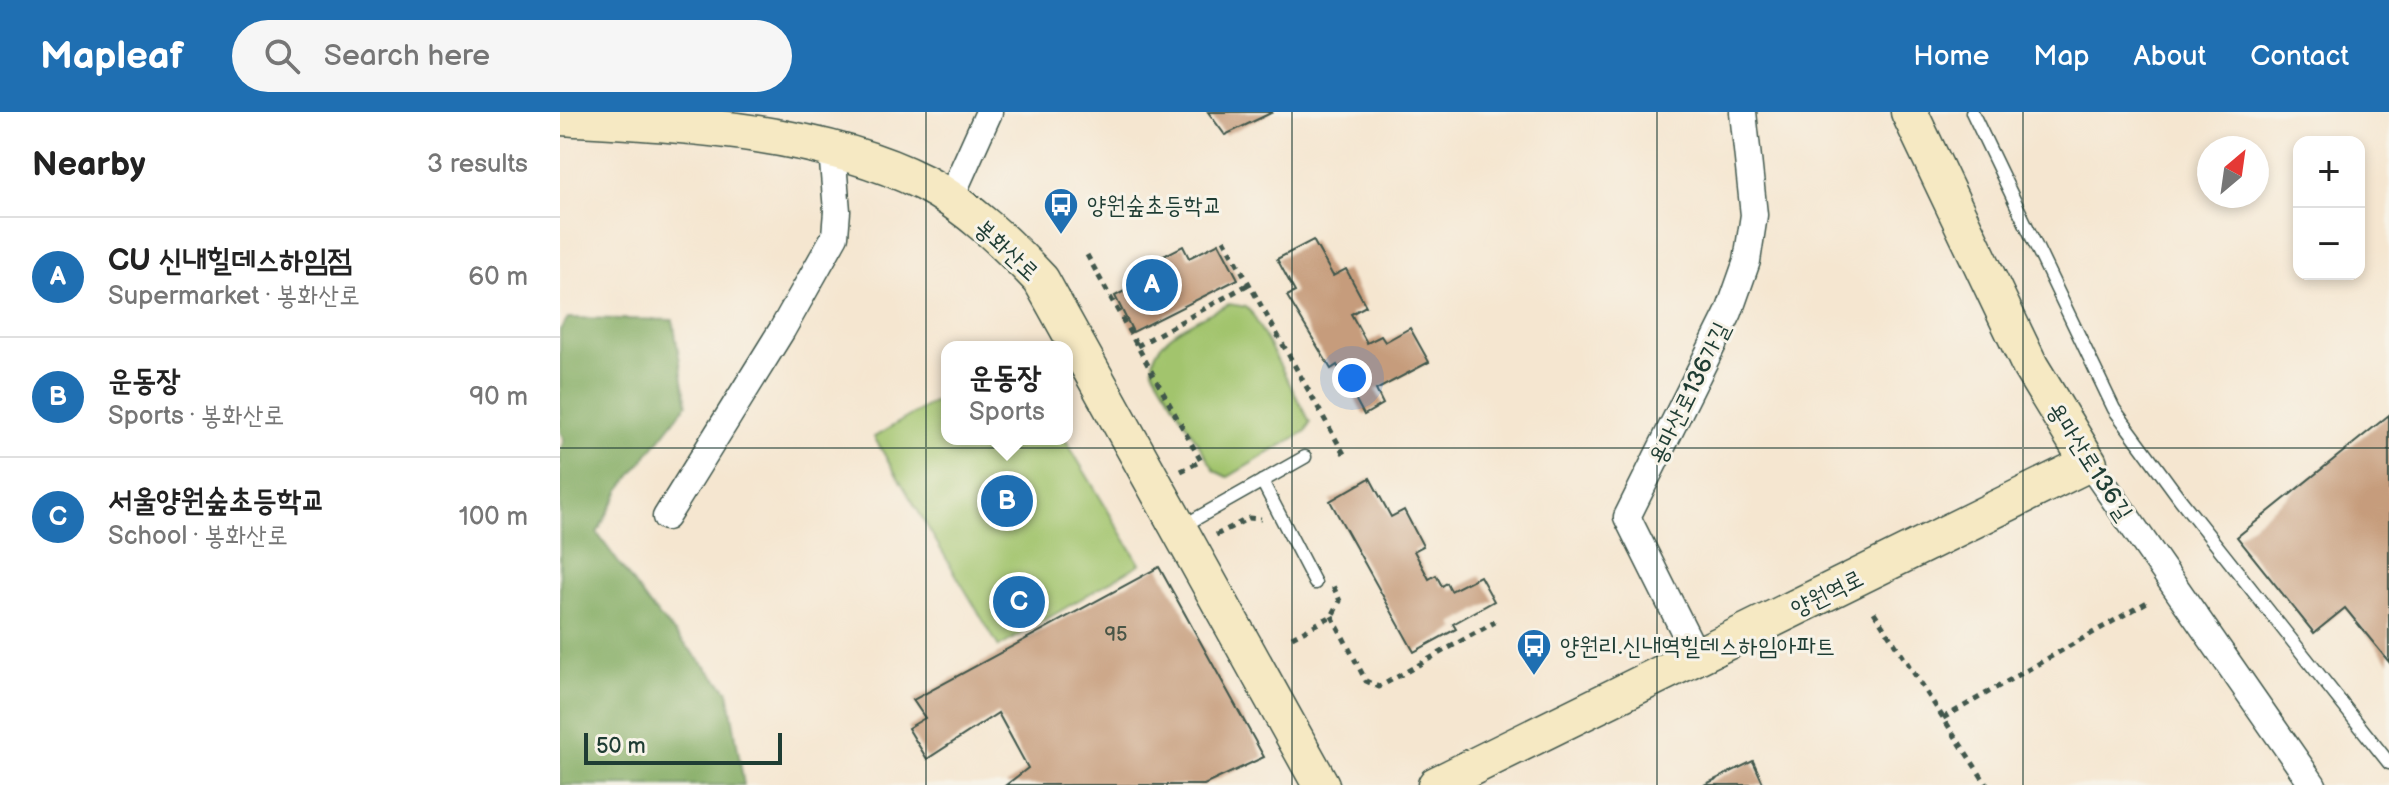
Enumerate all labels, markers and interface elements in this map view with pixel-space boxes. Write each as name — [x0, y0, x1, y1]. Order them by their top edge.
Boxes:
search box — [232, 20, 792, 92]
text: Mapleaf — [40, 34, 184, 79]
icon: search — [260, 34, 304, 78]
text: Search here — [324, 38, 490, 74]
text: Home — [1913, 40, 1989, 73]
text: Map — [2033, 40, 2090, 73]
text: About — [2134, 40, 2206, 73]
text: Contact — [2250, 40, 2349, 73]
north arrow — [2197, 136, 2269, 208]
map controls — [2293, 136, 2365, 280]
button: + — [2293, 136, 2365, 208]
text: Nearby — [32, 144, 146, 185]
text: 3 results — [427, 149, 528, 180]
bus stop icon: 양원숲초등학교 — [1042, 186, 1080, 236]
place label: 양원숲초등학교 — [1087, 191, 1222, 220]
button: − — [2293, 208, 2365, 280]
street label: 봉화산로 — [969, 213, 1045, 287]
text: CU 신내힐데스하임점 — [108, 243, 352, 279]
pin: A — [1126, 255, 1178, 315]
text: A — [50, 262, 66, 293]
text: 60 m — [468, 262, 528, 293]
text: Supermarket · 봉화산로 — [108, 281, 360, 312]
street label: 용마산로136가길 — [1643, 317, 1736, 469]
popup — [941, 341, 1073, 445]
your location — [1332, 358, 1372, 398]
text: 운동장 — [969, 360, 1042, 396]
text: 운동장 — [108, 363, 180, 399]
text: B — [49, 382, 67, 413]
text: 90 m — [469, 382, 528, 413]
text: Sports — [969, 397, 1045, 428]
street label: 용마산로136길 — [2041, 397, 2139, 526]
text: Sports · 봉화산로 — [108, 401, 284, 432]
pin: B — [981, 471, 1033, 531]
text: 서울양원숲초등학교 — [108, 483, 325, 519]
text: C — [49, 502, 67, 533]
text: 100 m — [459, 502, 528, 533]
text: School · 봉화산로 — [108, 521, 288, 552]
street label: 양원역로 — [1786, 563, 1868, 623]
pin: C — [993, 572, 1045, 632]
house number: 95 — [1104, 623, 1128, 647]
bus stop icon: 양원리.신내역힐데스하임아파트 — [1515, 627, 1553, 677]
place label: 양원리.신내역힐데스하임아파트 — [1560, 632, 1835, 661]
scale bar — [584, 729, 782, 765]
text: 50 m — [596, 733, 646, 760]

